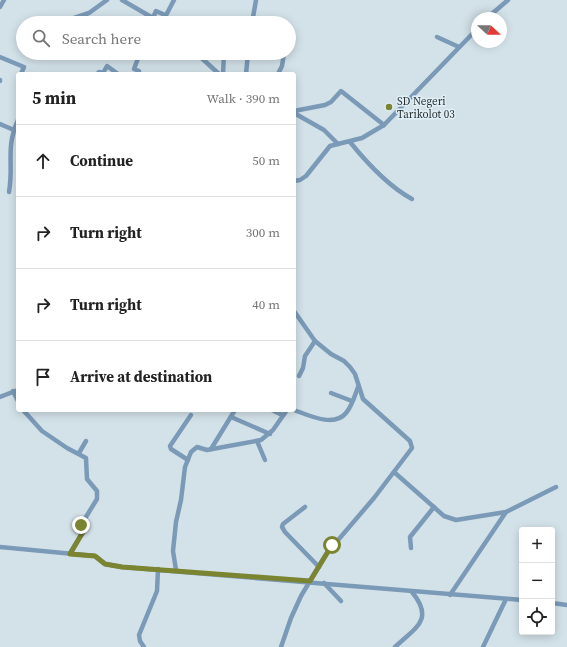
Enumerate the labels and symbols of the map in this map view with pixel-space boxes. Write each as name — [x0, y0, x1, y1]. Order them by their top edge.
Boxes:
north arrow — [471, 12, 507, 48]
place label: SD Negeri Tarikolot 03 — [397, 94, 455, 122]
marker: SD Negeri Tarikolot 03 — [384, 102, 394, 112]
route end — [72, 516, 90, 534]
route start — [323, 536, 341, 554]

